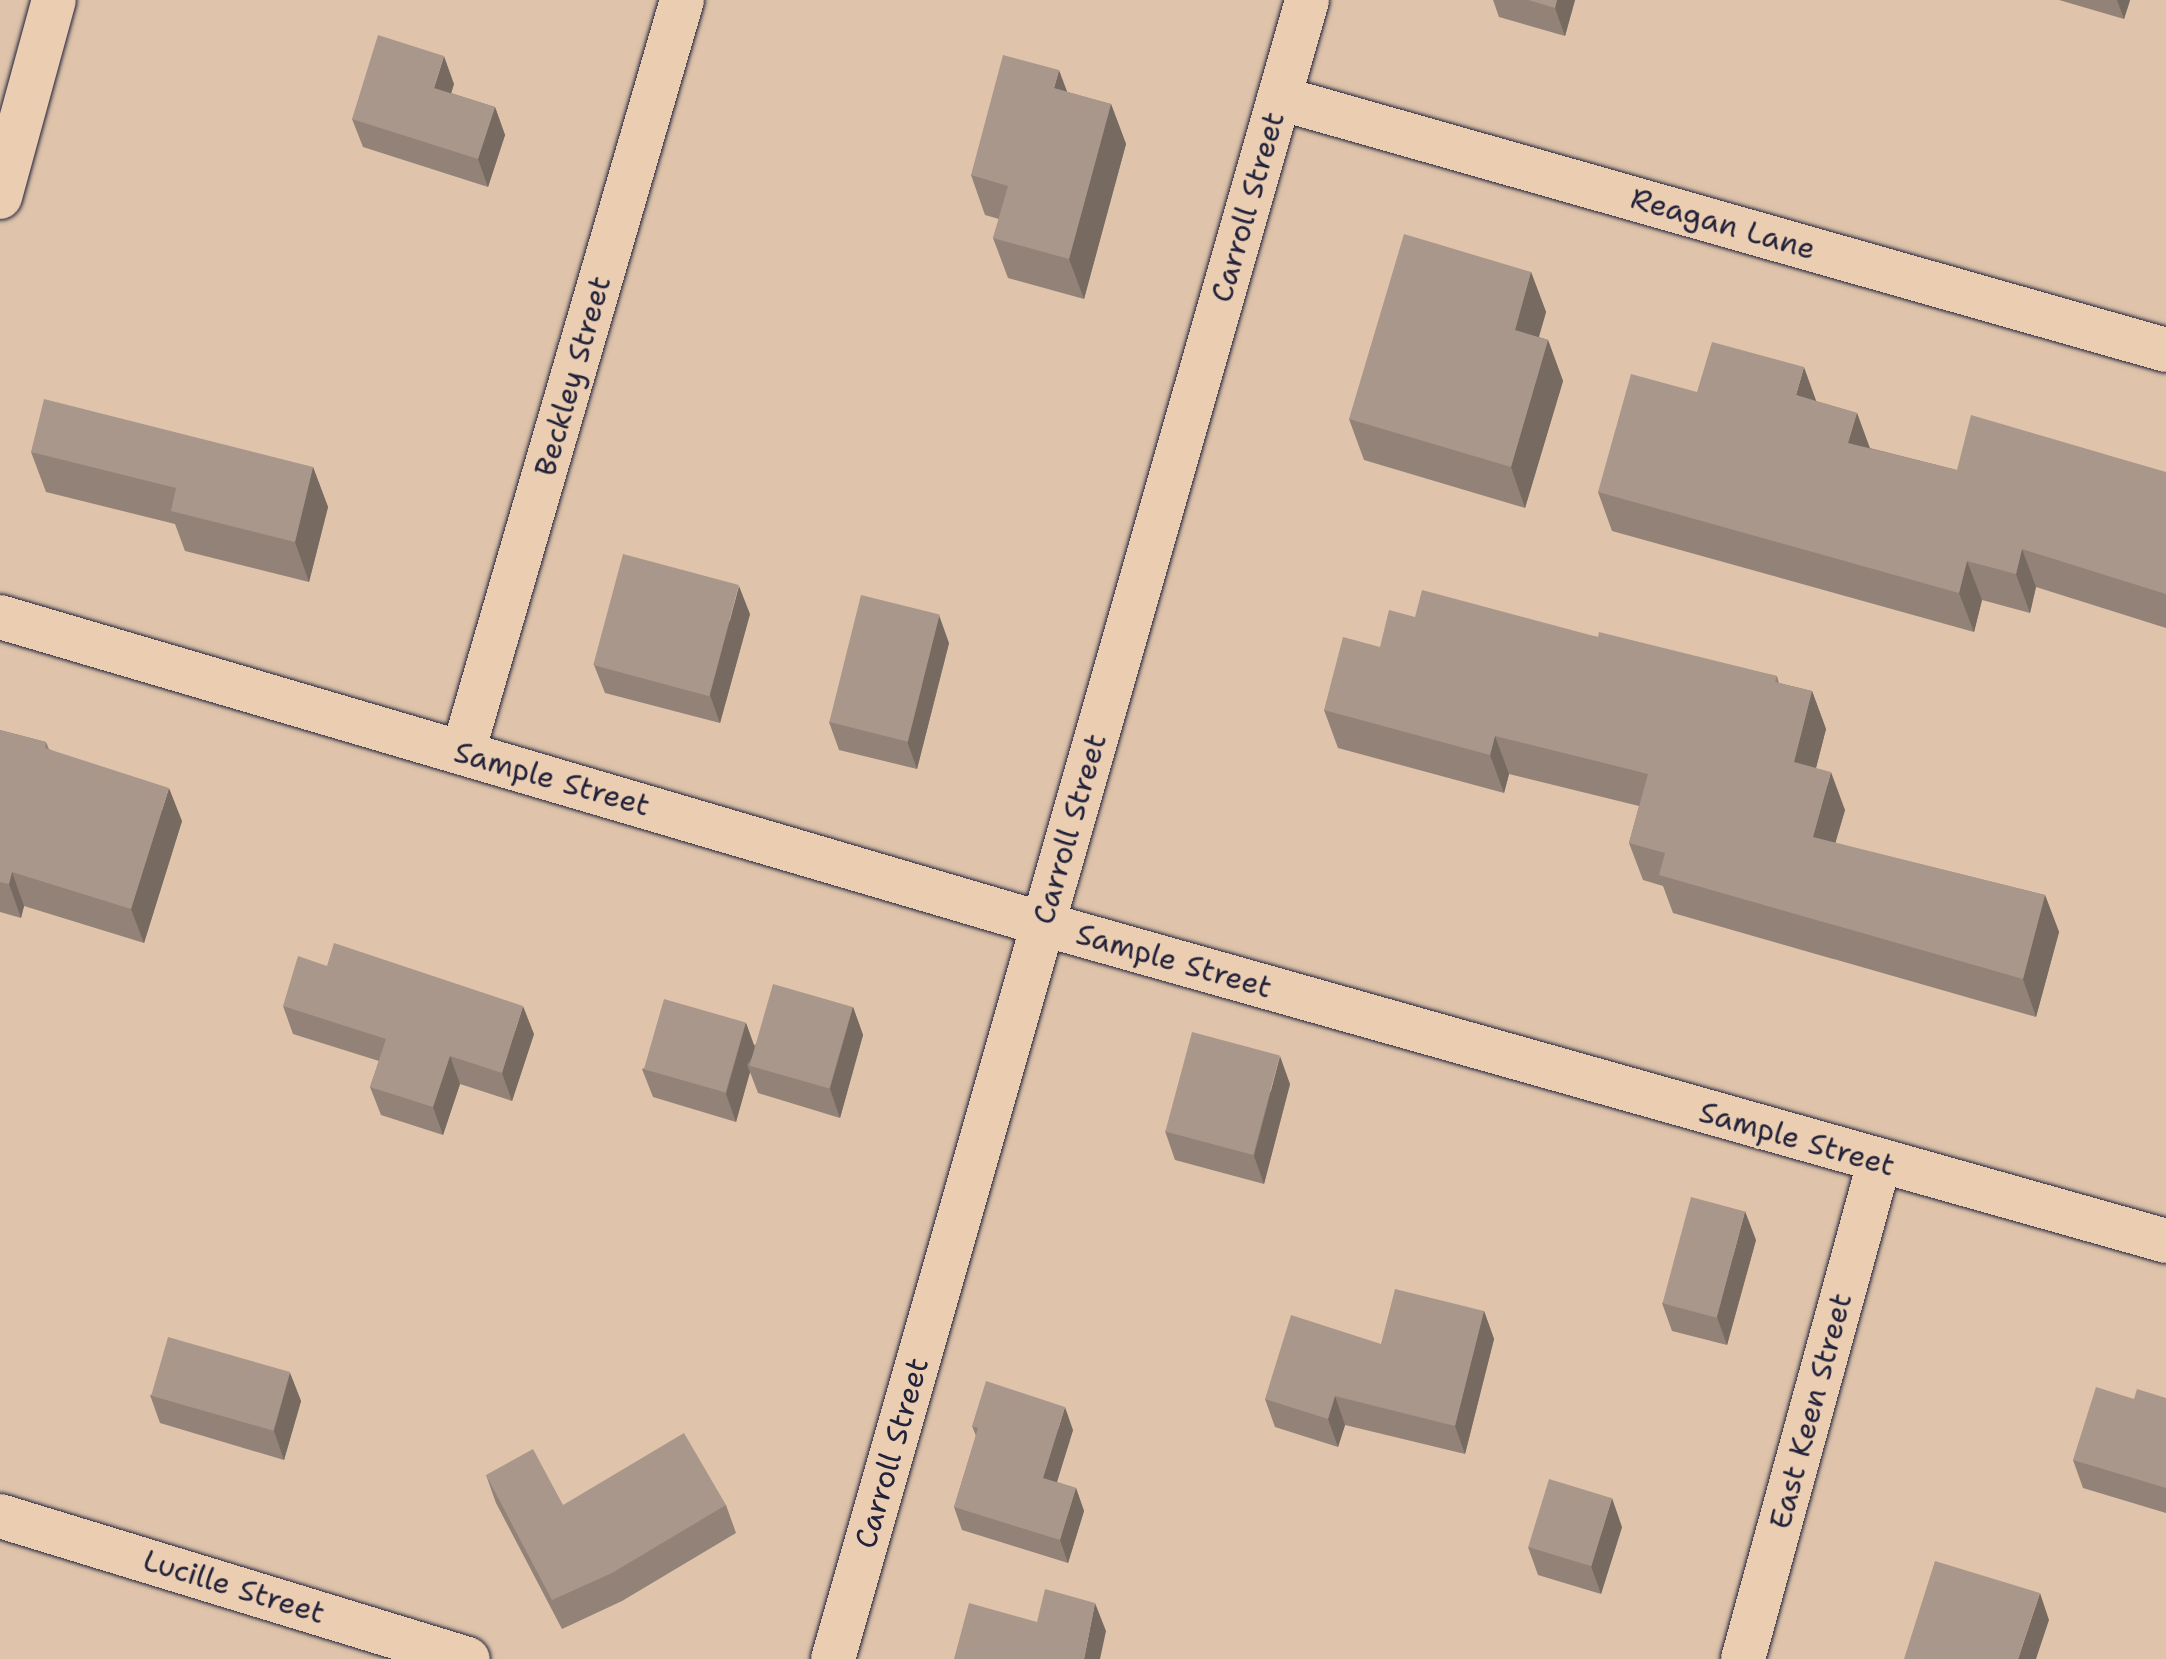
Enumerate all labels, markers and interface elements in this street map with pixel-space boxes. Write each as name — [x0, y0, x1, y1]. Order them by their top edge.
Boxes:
street label: Carroll Street — [1204, 107, 1292, 307]
street label: Reagan Lane — [1626, 180, 1820, 268]
street label: Beckley Street — [527, 272, 619, 480]
street label: Carroll Street — [1026, 729, 1114, 929]
street label: Sample Street — [450, 734, 654, 824]
street label: Sample Street — [1072, 916, 1276, 1006]
street label: Sample Street — [1695, 1094, 1899, 1184]
street label: East Keen Street — [1762, 1289, 1860, 1533]
street label: Carroll Street — [848, 1353, 936, 1553]
street label: Lucille Street — [139, 1542, 329, 1632]

